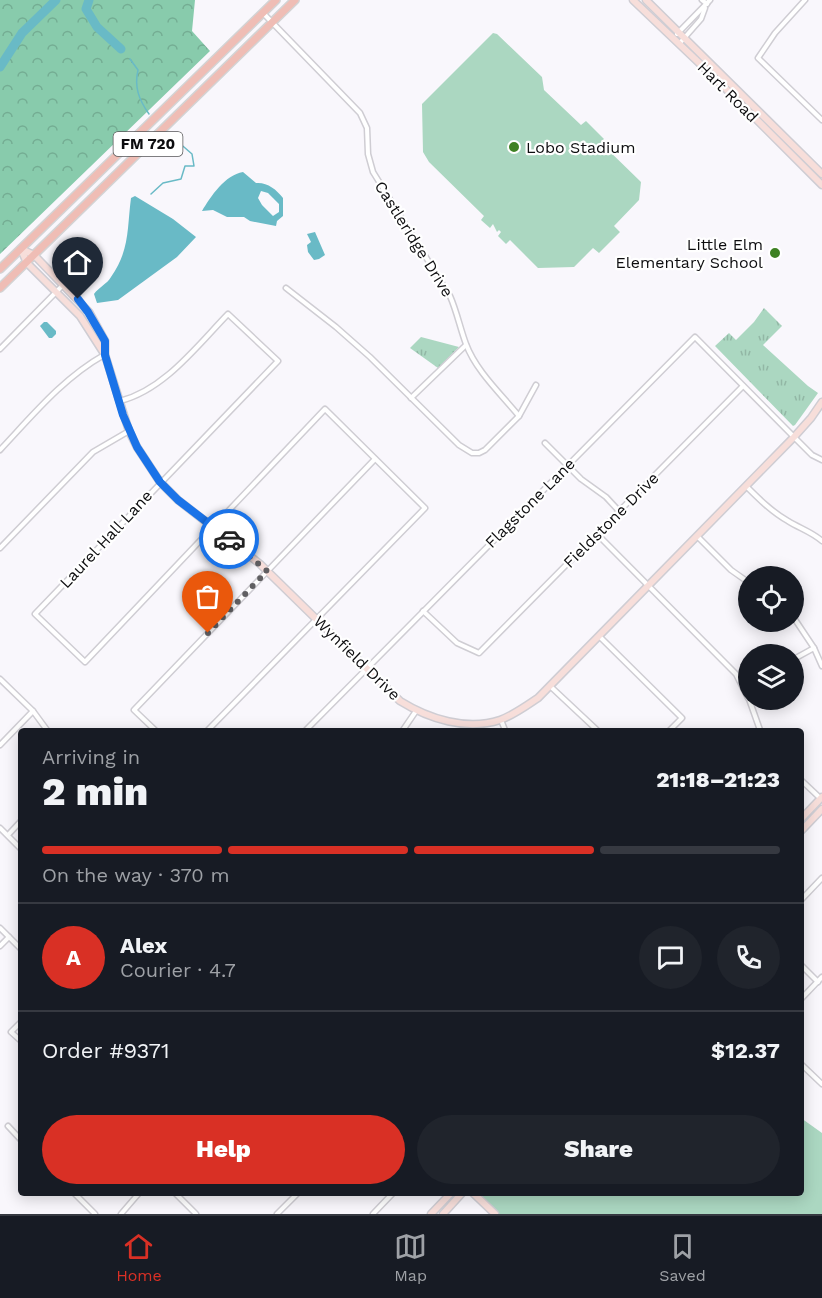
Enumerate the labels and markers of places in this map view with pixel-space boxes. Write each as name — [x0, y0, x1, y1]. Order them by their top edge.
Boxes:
place label: Lobo Stadium — [526, 138, 635, 157]
marker: Lobo Stadium — [507, 140, 521, 154]
place label: Little Elm Elementary School — [616, 235, 763, 272]
pin — [52, 237, 103, 299]
marker: Little Elm Elementary School — [768, 246, 782, 260]
pin — [182, 571, 233, 633]

